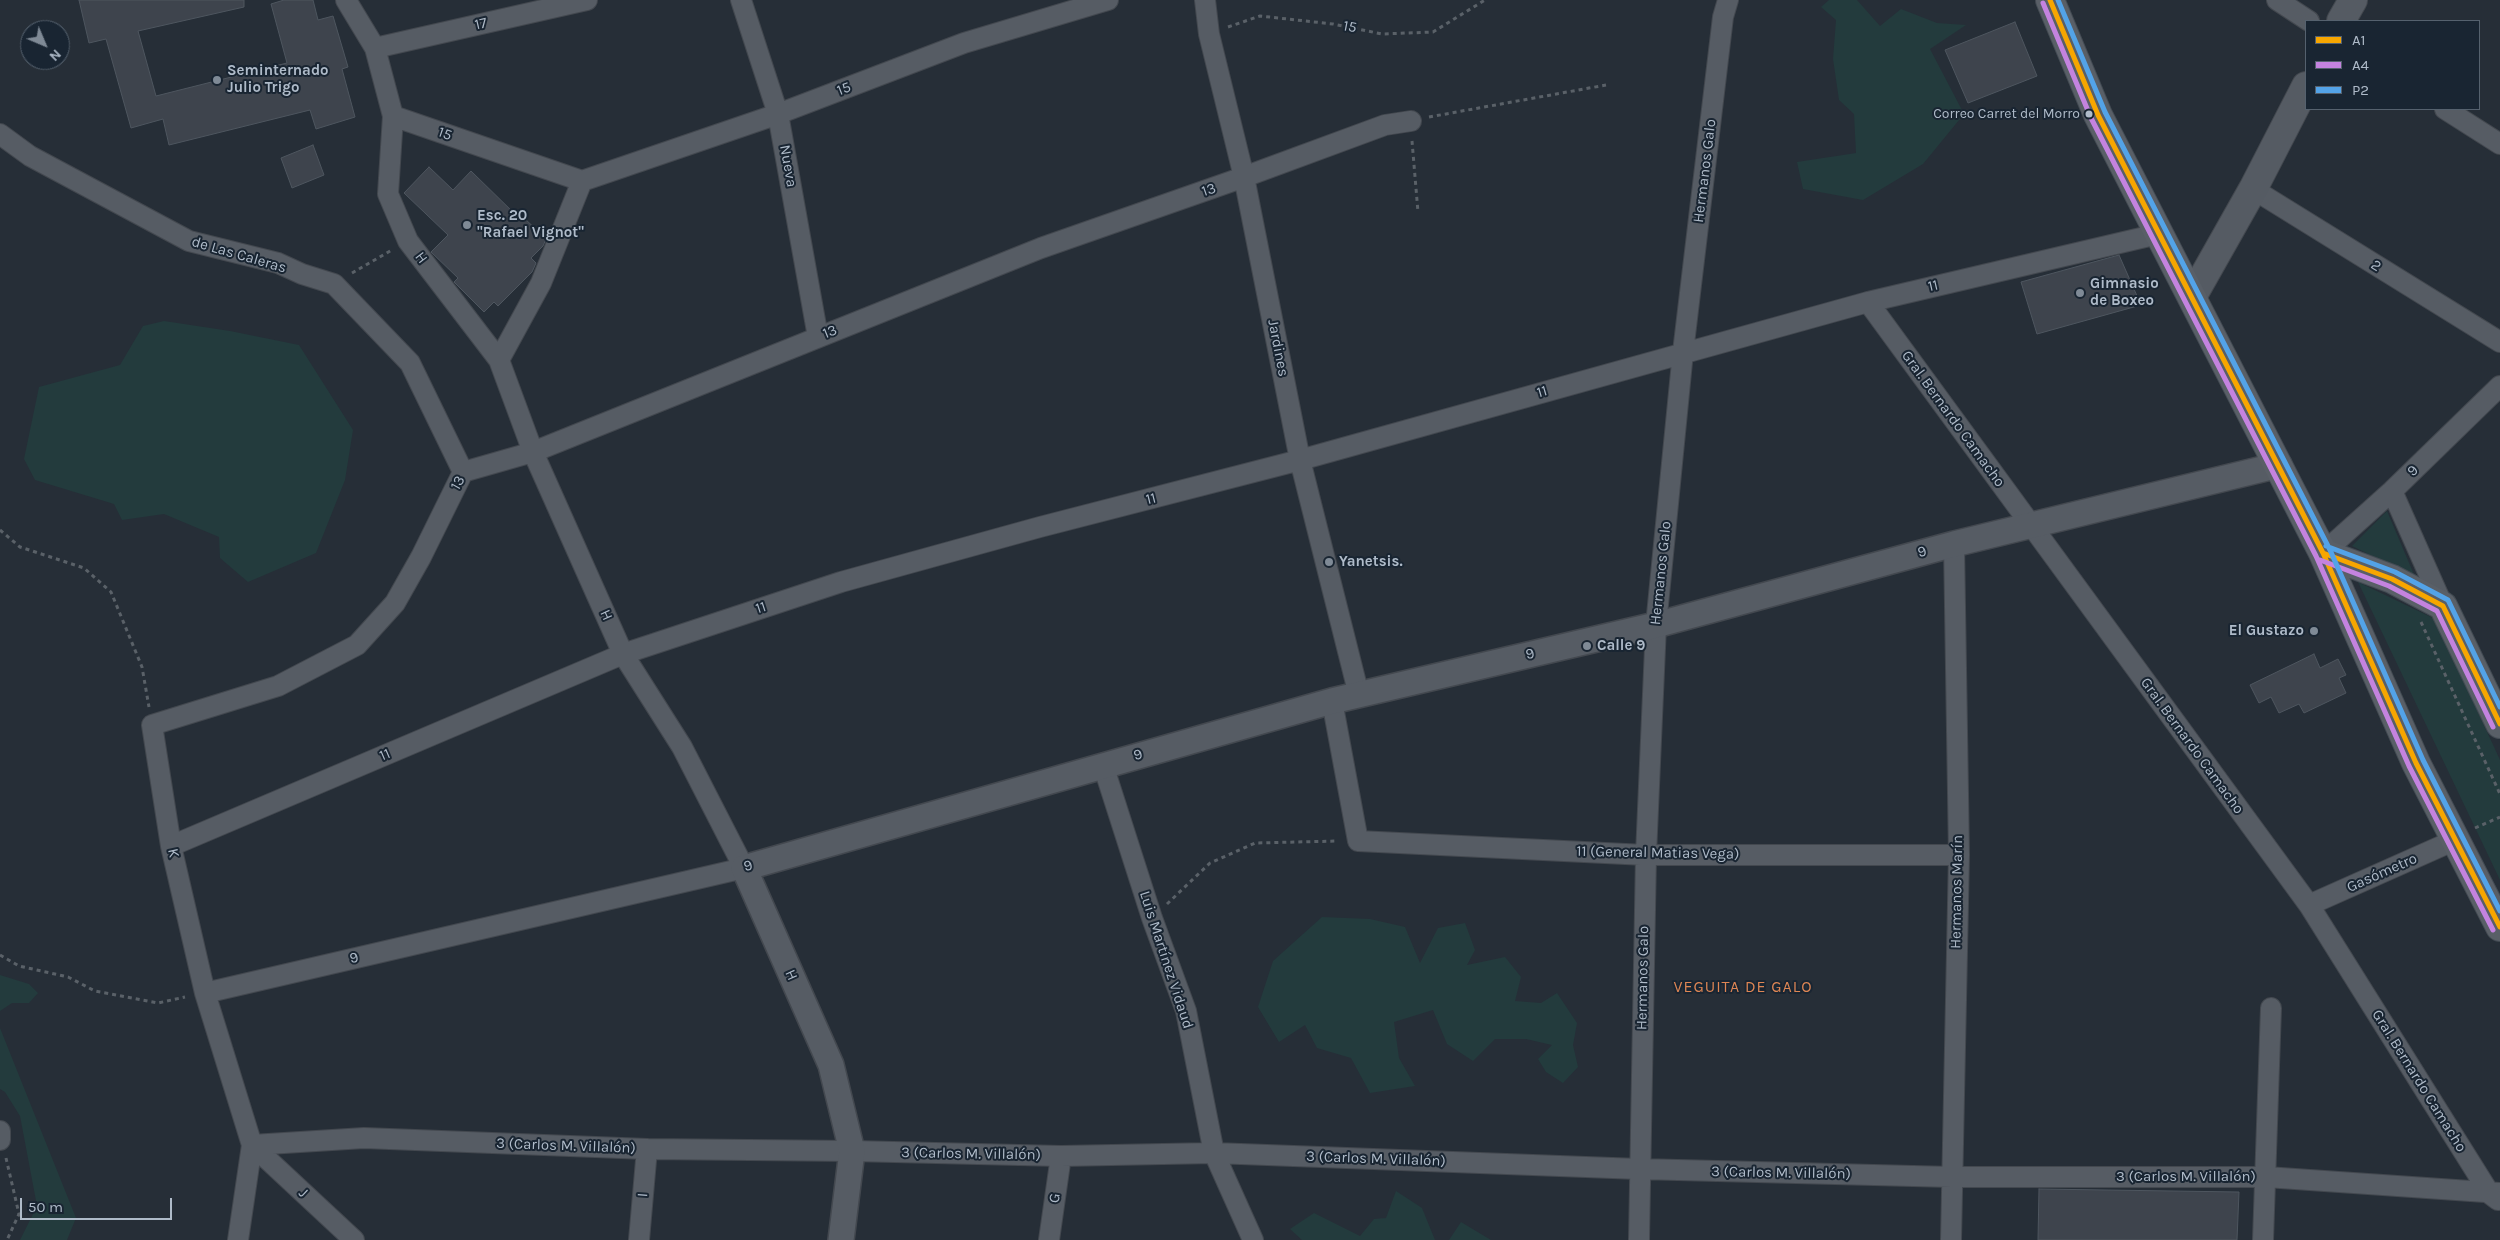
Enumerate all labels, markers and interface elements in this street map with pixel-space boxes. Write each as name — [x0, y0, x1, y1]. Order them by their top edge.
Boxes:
street label: 17 — [473, 14, 489, 34]
street label: 15 — [1342, 17, 1358, 37]
north arrow — [20, 20, 70, 70]
legend — [2305, 20, 2480, 110]
text: A1 — [2352, 31, 2366, 49]
text: N — [46, 46, 65, 65]
text: A4 — [2352, 56, 2369, 74]
place label: Seminternado Julio Trigo — [227, 62, 329, 97]
marker: Seminternado Julio Trigo — [211, 74, 223, 86]
street label: 15 — [835, 78, 853, 100]
text: P2 — [2352, 81, 2369, 99]
place label: Correo Carret del Morro — [1933, 106, 2080, 122]
marker: Correo Carret del Morro — [2084, 109, 2094, 119]
street label: Hermanos Galo — [1690, 118, 1720, 224]
street label: 15 — [436, 123, 454, 145]
street label: Nueva — [775, 143, 801, 189]
street label: 13 — [1200, 179, 1218, 201]
place label: Esc. 20 "Rafael Vignot" — [477, 207, 584, 242]
marker: Esc. 20 "Rafael Vignot" — [461, 219, 473, 231]
street label: de Las Caleras — [190, 233, 288, 277]
street label: H — [411, 249, 431, 267]
street label: 2 — [2368, 256, 2384, 276]
place label: Gimnasio de Boxeo — [2090, 275, 2159, 310]
street label: 11 — [1926, 276, 1940, 296]
marker: Gimnasio de Boxeo — [2074, 287, 2086, 299]
street label: Jardines — [1264, 318, 1292, 378]
street label: 13 — [820, 321, 840, 343]
street label: Gral. Bernardo Camacho — [1897, 347, 2009, 491]
street label: 11 — [1535, 382, 1549, 402]
street label: 9 — [2404, 462, 2422, 480]
street label: 13 — [447, 473, 469, 493]
street label: 11 — [1144, 489, 1158, 509]
street label: Hermanos Galo — [1647, 520, 1675, 626]
street label: 9 — [1915, 542, 1929, 562]
place label: Yanetsis. — [1339, 553, 1403, 571]
marker: Yanetsis. — [1323, 556, 1335, 568]
street label: 11 — [754, 598, 768, 618]
street label: H — [596, 607, 616, 623]
place label: El Gustazo — [2229, 622, 2304, 640]
marker: El Gustazo — [2308, 625, 2320, 637]
place label: Calle 9 — [1597, 637, 1645, 655]
marker: Calle 9 — [1581, 640, 1593, 652]
street label: 9 — [1524, 644, 1536, 664]
street label: Gral. Bernardo Camacho — [2136, 674, 2248, 818]
street label: 11 — [377, 745, 393, 765]
street label: 9 — [1131, 745, 1145, 765]
street label: Hermanos Marín — [1947, 835, 1967, 949]
street label: 11 (General Matias Vega) — [1576, 843, 1740, 863]
street label: K — [163, 847, 183, 859]
street label: Gasómetro — [2344, 850, 2420, 896]
street label: 9 — [741, 856, 755, 876]
street label: Luis Martínez Vidaud — [1135, 889, 1197, 1031]
street label: Hermanos Galo — [1633, 926, 1653, 1030]
street label: 9 — [348, 948, 360, 968]
street label: H — [781, 967, 801, 983]
district label: VEGUITA DE GALO — [1672, 977, 1814, 997]
street label: Gral. Bernardo Camacho — [2368, 1007, 2470, 1155]
street label: 3 (Carlos M. Villalón) — [496, 1135, 636, 1157]
street label: 3 (Carlos M. Villalón) — [901, 1144, 1041, 1164]
street label: 3 (Carlos M. Villalón) — [1306, 1148, 1446, 1170]
street label: 3 (Carlos M. Villalón) — [1711, 1163, 1851, 1183]
street label: 3 (Carlos M. Villalón) — [2116, 1168, 2256, 1186]
street label: J — [295, 1184, 311, 1202]
scale bar — [22, 1188, 175, 1220]
street label: I — [634, 1192, 652, 1198]
street label: G — [1045, 1192, 1065, 1204]
text: 50 m — [28, 1198, 63, 1216]

